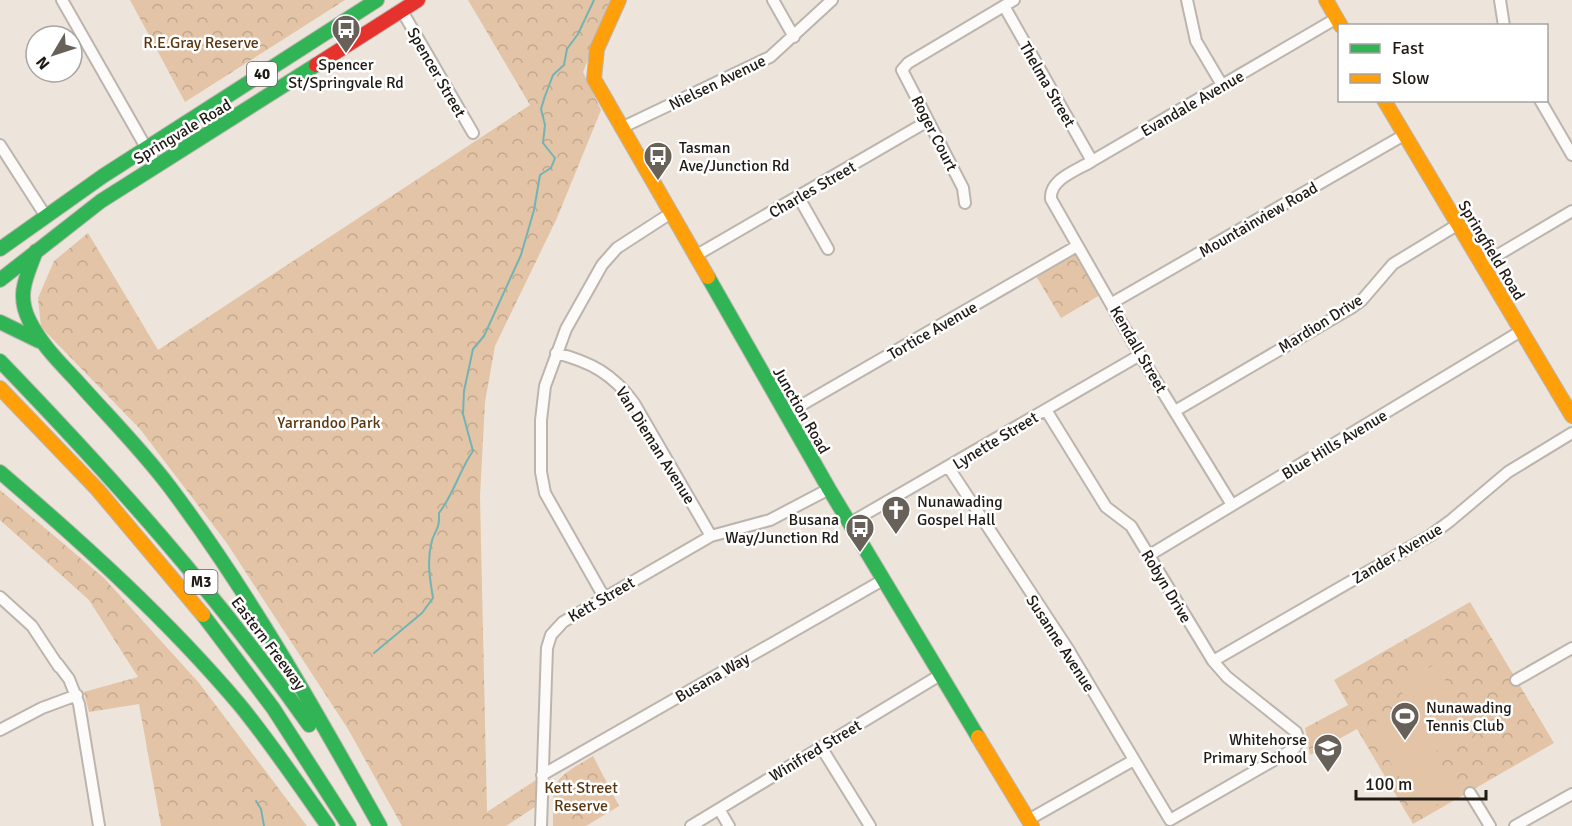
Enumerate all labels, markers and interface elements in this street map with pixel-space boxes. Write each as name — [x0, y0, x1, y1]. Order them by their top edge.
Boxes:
bus stop icon: Spencer St/Springvale Rd — [330, 13, 362, 55]
north arrow — [24, 24, 84, 84]
street label: Spencer Street — [402, 24, 470, 121]
legend — [1338, 24, 1548, 102]
park label: R.E.Gray Reserve — [143, 33, 259, 53]
text: Fast — [1392, 37, 1424, 59]
street label: Thelma Street — [1015, 38, 1080, 131]
street label: Nielsen Avenue — [666, 51, 769, 115]
text: N — [32, 52, 54, 73]
place label: Spencer St/Springvale Rd — [288, 55, 404, 93]
road number: 40 — [247, 62, 277, 86]
street label: Evandale Avenue — [1137, 66, 1248, 141]
text: Slow — [1392, 67, 1429, 89]
street label: Roger Court — [907, 92, 962, 175]
street label: Springvale Road — [130, 95, 235, 169]
place label: Tasman Ave/Junction Rd — [679, 138, 790, 176]
bus stop icon: Tasman Ave/Junction Rd — [642, 140, 674, 182]
street label: Charles Street — [765, 157, 860, 223]
street label: Mountainview Road — [1196, 178, 1321, 262]
street label: Springfield Road — [1453, 197, 1529, 304]
street label: Mardion Drive — [1275, 290, 1366, 358]
street label: Tortice Avenue — [884, 297, 981, 365]
street label: Kendall Street — [1105, 302, 1171, 397]
street label: Junction Road — [768, 363, 834, 458]
street label: Van Dieman Avenue — [611, 383, 699, 508]
street label: Blue Hills Avenue — [1278, 406, 1391, 484]
street label: Lynette Street — [949, 407, 1042, 474]
park label: Yarrandoo Park — [277, 413, 381, 433]
place label: Nunawading Gospel Hall — [917, 492, 1003, 530]
church icon: Nunawading Gospel Hall — [880, 494, 912, 536]
place label: Busana Way/Junction Rd — [725, 510, 839, 548]
bus stop icon: Busana Way/Junction Rd — [844, 512, 876, 554]
street label: Zander Avenue — [1349, 519, 1446, 589]
street label: Robyn Drive — [1137, 546, 1196, 627]
road number: M3 — [184, 570, 218, 594]
street label: Kett Street — [565, 573, 639, 627]
street label: Susanne Avenue — [1021, 591, 1099, 696]
street label: Eastern Freeway — [227, 593, 310, 695]
street label: Busana Way — [672, 648, 754, 707]
place label: Nunawading Tennis Club — [1426, 698, 1512, 736]
sports icon: Nunawading Tennis Club — [1389, 700, 1421, 742]
street label: Winifred Street — [766, 715, 866, 786]
place label: Whitehorse Primary School — [1203, 730, 1307, 768]
school or university icon: Whitehorse Primary School — [1312, 732, 1344, 774]
scale bar — [1356, 763, 1486, 801]
text: 100 m — [1365, 773, 1412, 795]
park label: Kett Street Reserve — [544, 778, 618, 816]

